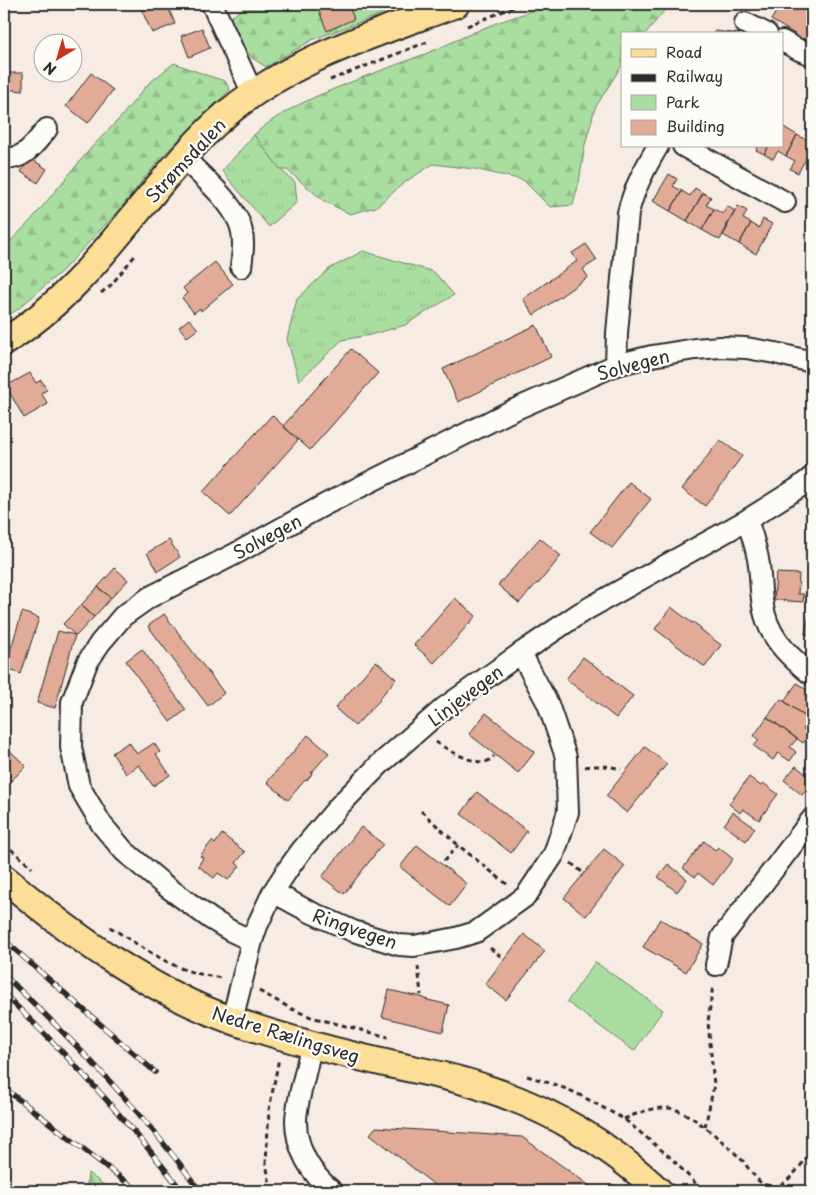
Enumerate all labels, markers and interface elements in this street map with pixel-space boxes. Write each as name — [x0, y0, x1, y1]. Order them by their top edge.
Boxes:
north arrow — [32, 32, 82, 82]
legend — [621, 32, 784, 148]
text: Road — [666, 40, 702, 63]
text: N — [39, 57, 61, 80]
text: Railway — [666, 64, 723, 87]
text: Park — [666, 90, 700, 113]
street label: Strømsdalen — [138, 111, 232, 209]
text: Building — [666, 114, 725, 137]
street label: Solvegen — [594, 341, 672, 387]
street label: Solvegen — [228, 507, 306, 565]
street label: Linjevegen — [422, 658, 508, 732]
street label: Ringvegen — [309, 901, 401, 955]
street label: Nedre Rælingsveg — [209, 999, 363, 1069]

